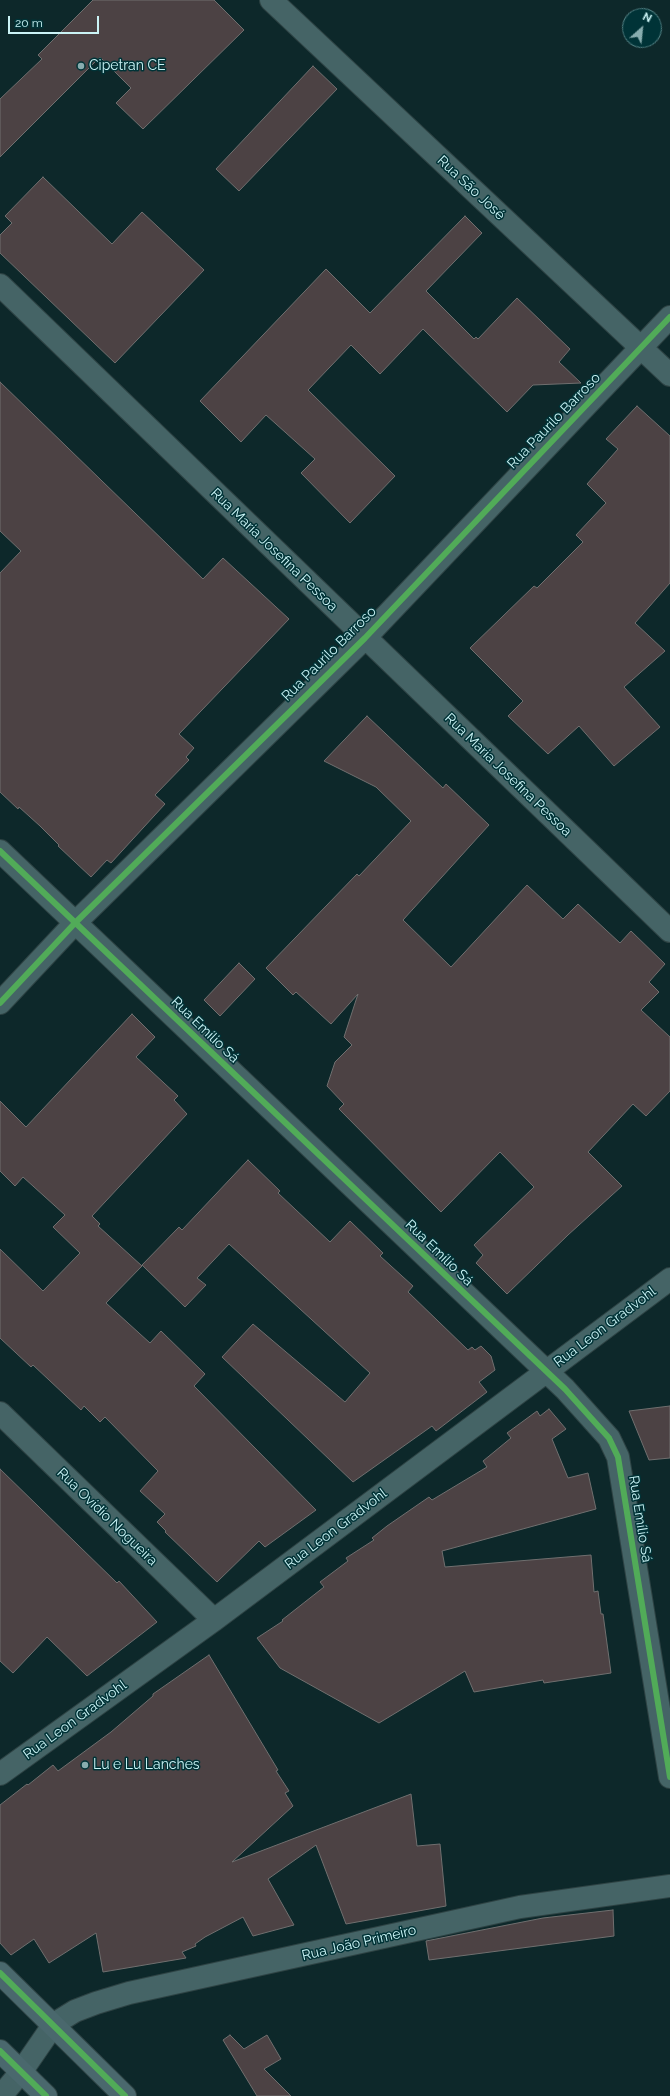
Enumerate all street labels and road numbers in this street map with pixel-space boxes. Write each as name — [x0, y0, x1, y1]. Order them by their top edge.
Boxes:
street label: Rua São José — [434, 152, 508, 224]
street label: Rua Paurilo Barroso — [504, 370, 604, 472]
street label: Rua Maria Josefina Pessoa — [207, 485, 341, 615]
street label: Rua Paurilo Barroso — [278, 603, 380, 705]
street label: Rua Maria Josefina Pessoa — [441, 710, 575, 840]
street label: Rua Emílio Sá — [168, 993, 242, 1067]
street label: Rua Emílio Sá — [402, 1216, 476, 1290]
street label: Rua Leon Gradvohl — [551, 1283, 659, 1371]
street label: Rua Ovídio Nogueira — [53, 1465, 161, 1569]
street label: Rua Emílio Sá — [625, 1474, 655, 1564]
street label: Rua Leon Gradvohl — [282, 1485, 390, 1573]
street label: Rua Leon Gradvohl — [20, 1677, 130, 1763]
street label: Rua João Primeiro — [300, 1922, 418, 1964]

